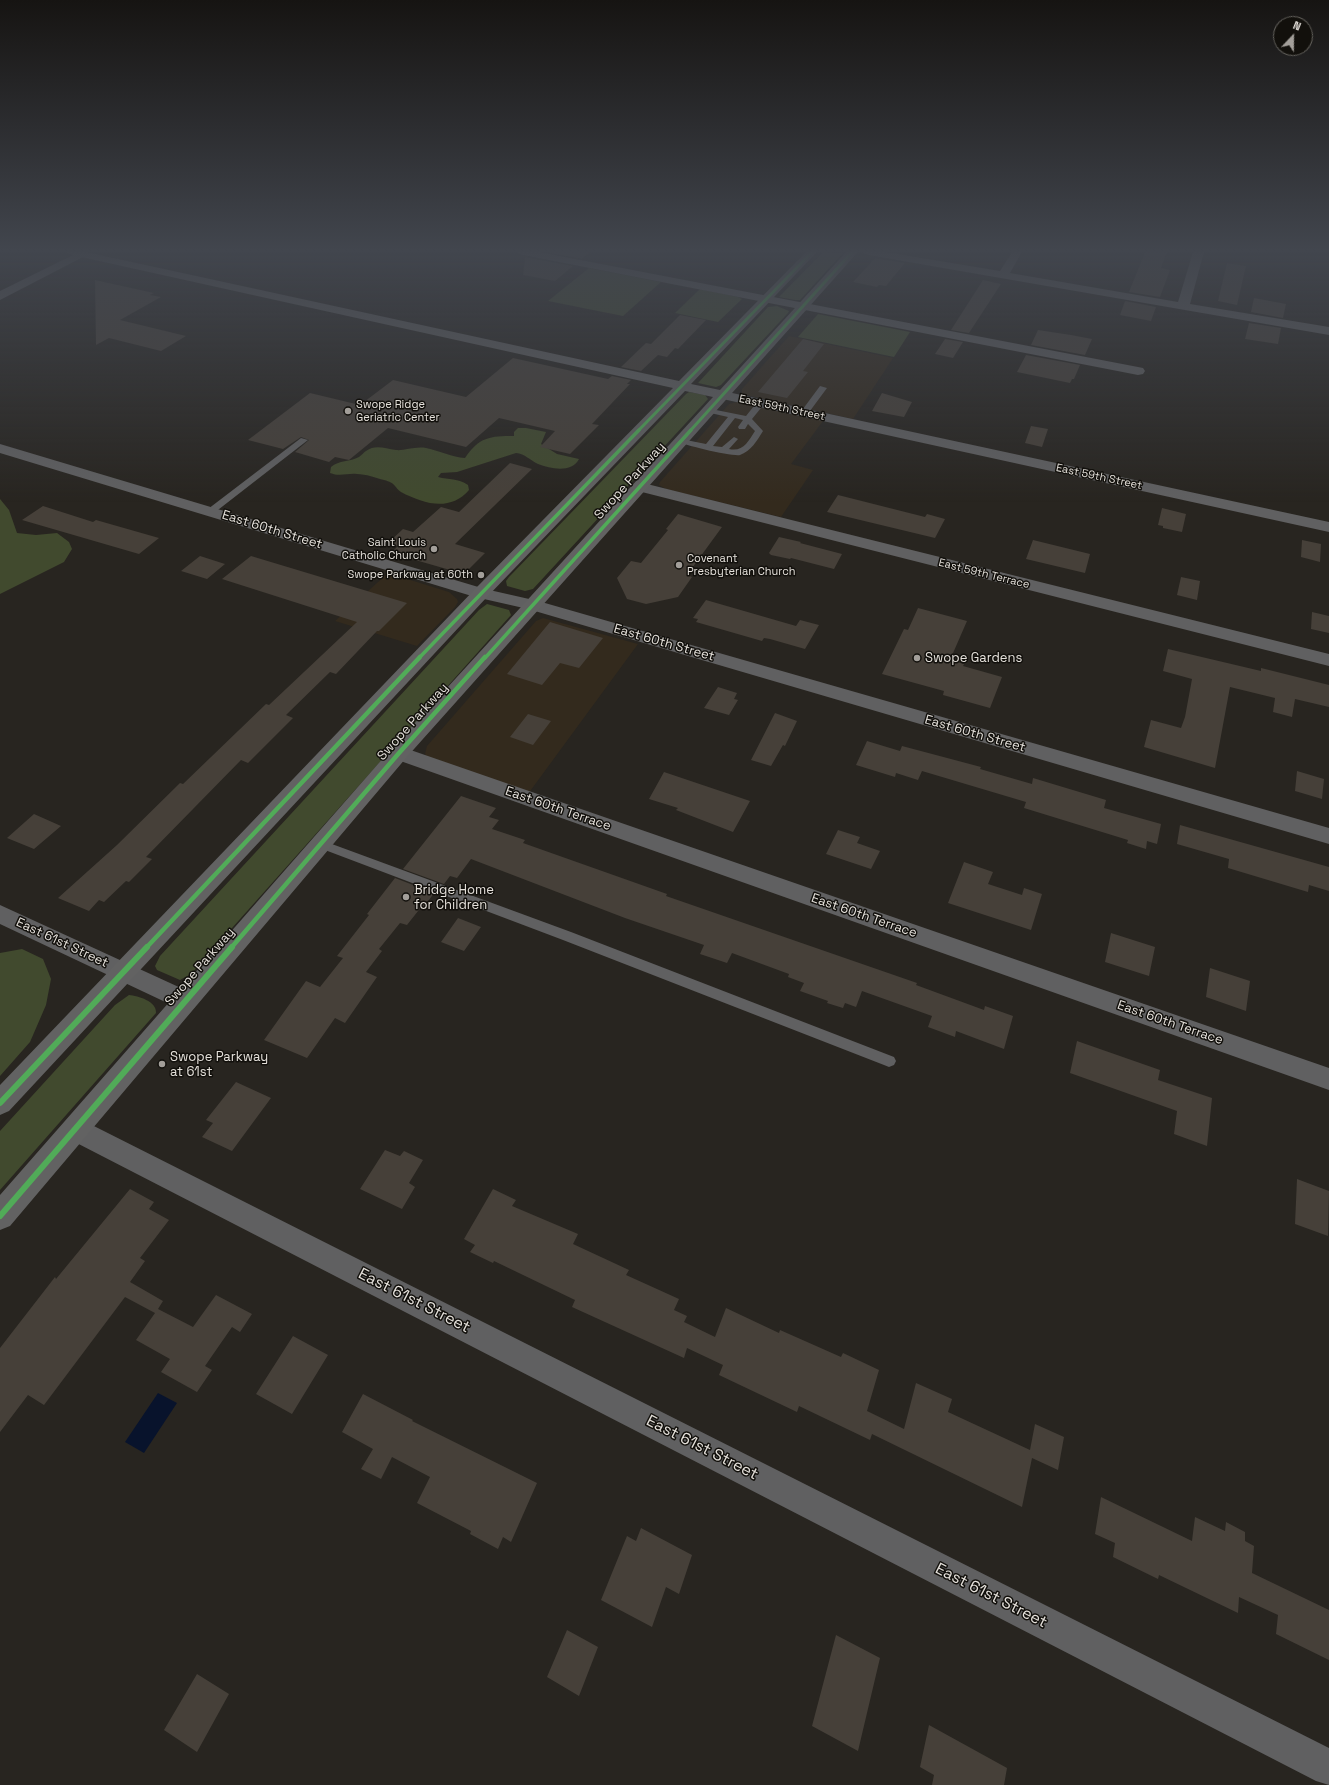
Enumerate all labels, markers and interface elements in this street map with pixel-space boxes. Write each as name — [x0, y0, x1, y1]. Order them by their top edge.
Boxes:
north arrow — [1273, 16, 1313, 56]
text: N — [1291, 18, 1303, 34]
street label: East 59th Street — [738, 392, 826, 424]
place label: Swope Ridge Geriatric Center — [356, 398, 440, 424]
marker: Swope Ridge Geriatric Center — [343, 406, 353, 416]
street label: Swope Parkway — [591, 439, 669, 523]
street label: East 59th Street — [1055, 461, 1143, 493]
street label: East 60th Street — [220, 507, 324, 553]
place label: Saint Louis Catholic Church — [342, 536, 426, 562]
marker: Saint Louis Catholic Church — [429, 544, 439, 554]
place label: Covenant Presbyterian Church — [687, 552, 796, 578]
street label: East 59th Terrace — [937, 556, 1031, 592]
marker: Covenant Presbyterian Church — [674, 560, 684, 570]
place label: Swope Parkway at 60th — [348, 568, 473, 582]
marker: Swope Parkway at 60th — [476, 570, 486, 580]
street label: East 60th Street — [612, 621, 716, 665]
place label: Swope Gardens — [925, 650, 1022, 666]
marker: Swope Gardens — [912, 653, 922, 663]
street label: Swope Parkway — [374, 680, 452, 764]
street label: East 60th Street — [923, 712, 1027, 756]
street label: East 60th Terrace — [503, 784, 613, 834]
place label: Bridge Home for Children — [414, 882, 494, 913]
street label: East 60th Terrace — [809, 891, 919, 941]
marker: Bridge Home for Children — [401, 892, 411, 902]
street label: East 61st Street — [13, 915, 111, 971]
street label: Swope Parkway — [162, 925, 238, 1009]
street label: East 60th Terrace — [1115, 998, 1225, 1048]
place label: Swope Parkway at 61st — [170, 1049, 268, 1080]
marker: Swope Parkway at 61st — [157, 1059, 167, 1069]
street label: East 61st Street — [355, 1265, 473, 1337]
street label: East 61st Street — [643, 1412, 761, 1484]
street label: East 61st Street — [932, 1560, 1050, 1632]

